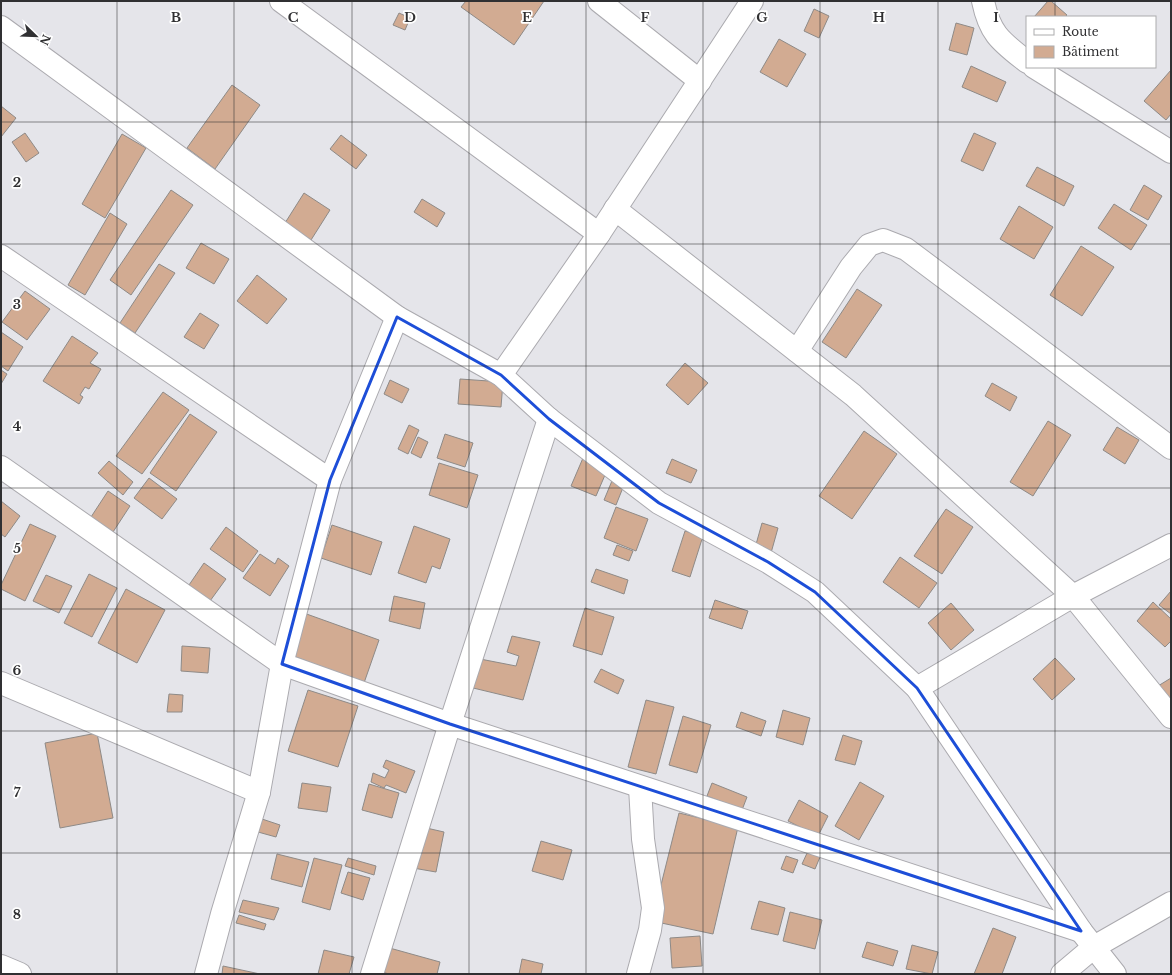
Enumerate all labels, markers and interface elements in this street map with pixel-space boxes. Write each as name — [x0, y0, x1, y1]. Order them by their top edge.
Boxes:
text: B — [171, 9, 181, 26]
text: C — [288, 9, 299, 26]
text: D — [404, 9, 416, 26]
text: E — [522, 9, 532, 26]
text: F — [641, 9, 650, 26]
text: G — [756, 9, 768, 26]
text: H — [873, 9, 885, 26]
text: I — [993, 9, 999, 26]
north arrow — [16, 16, 56, 56]
legend — [1026, 16, 1156, 68]
text: Route — [1062, 24, 1099, 39]
text: N — [36, 32, 54, 48]
text: Bâtiment — [1062, 44, 1120, 59]
text: 2 — [13, 174, 21, 191]
text: 3 — [13, 296, 21, 313]
text: 4 — [13, 418, 22, 435]
text: 5 — [13, 540, 21, 557]
text: 6 — [13, 662, 22, 679]
text: 7 — [14, 784, 21, 801]
text: 8 — [13, 906, 21, 923]

